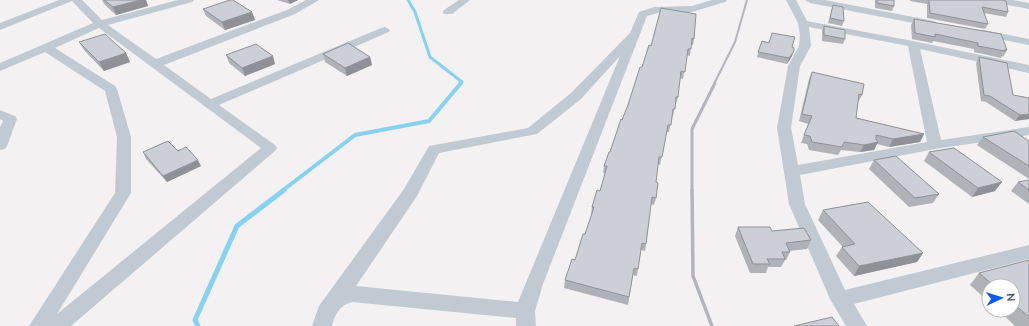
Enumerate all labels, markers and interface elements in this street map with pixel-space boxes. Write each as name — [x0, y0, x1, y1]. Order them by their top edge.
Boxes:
north arrow — [981, 278, 1021, 318]
text: N — [1003, 293, 1018, 302]

